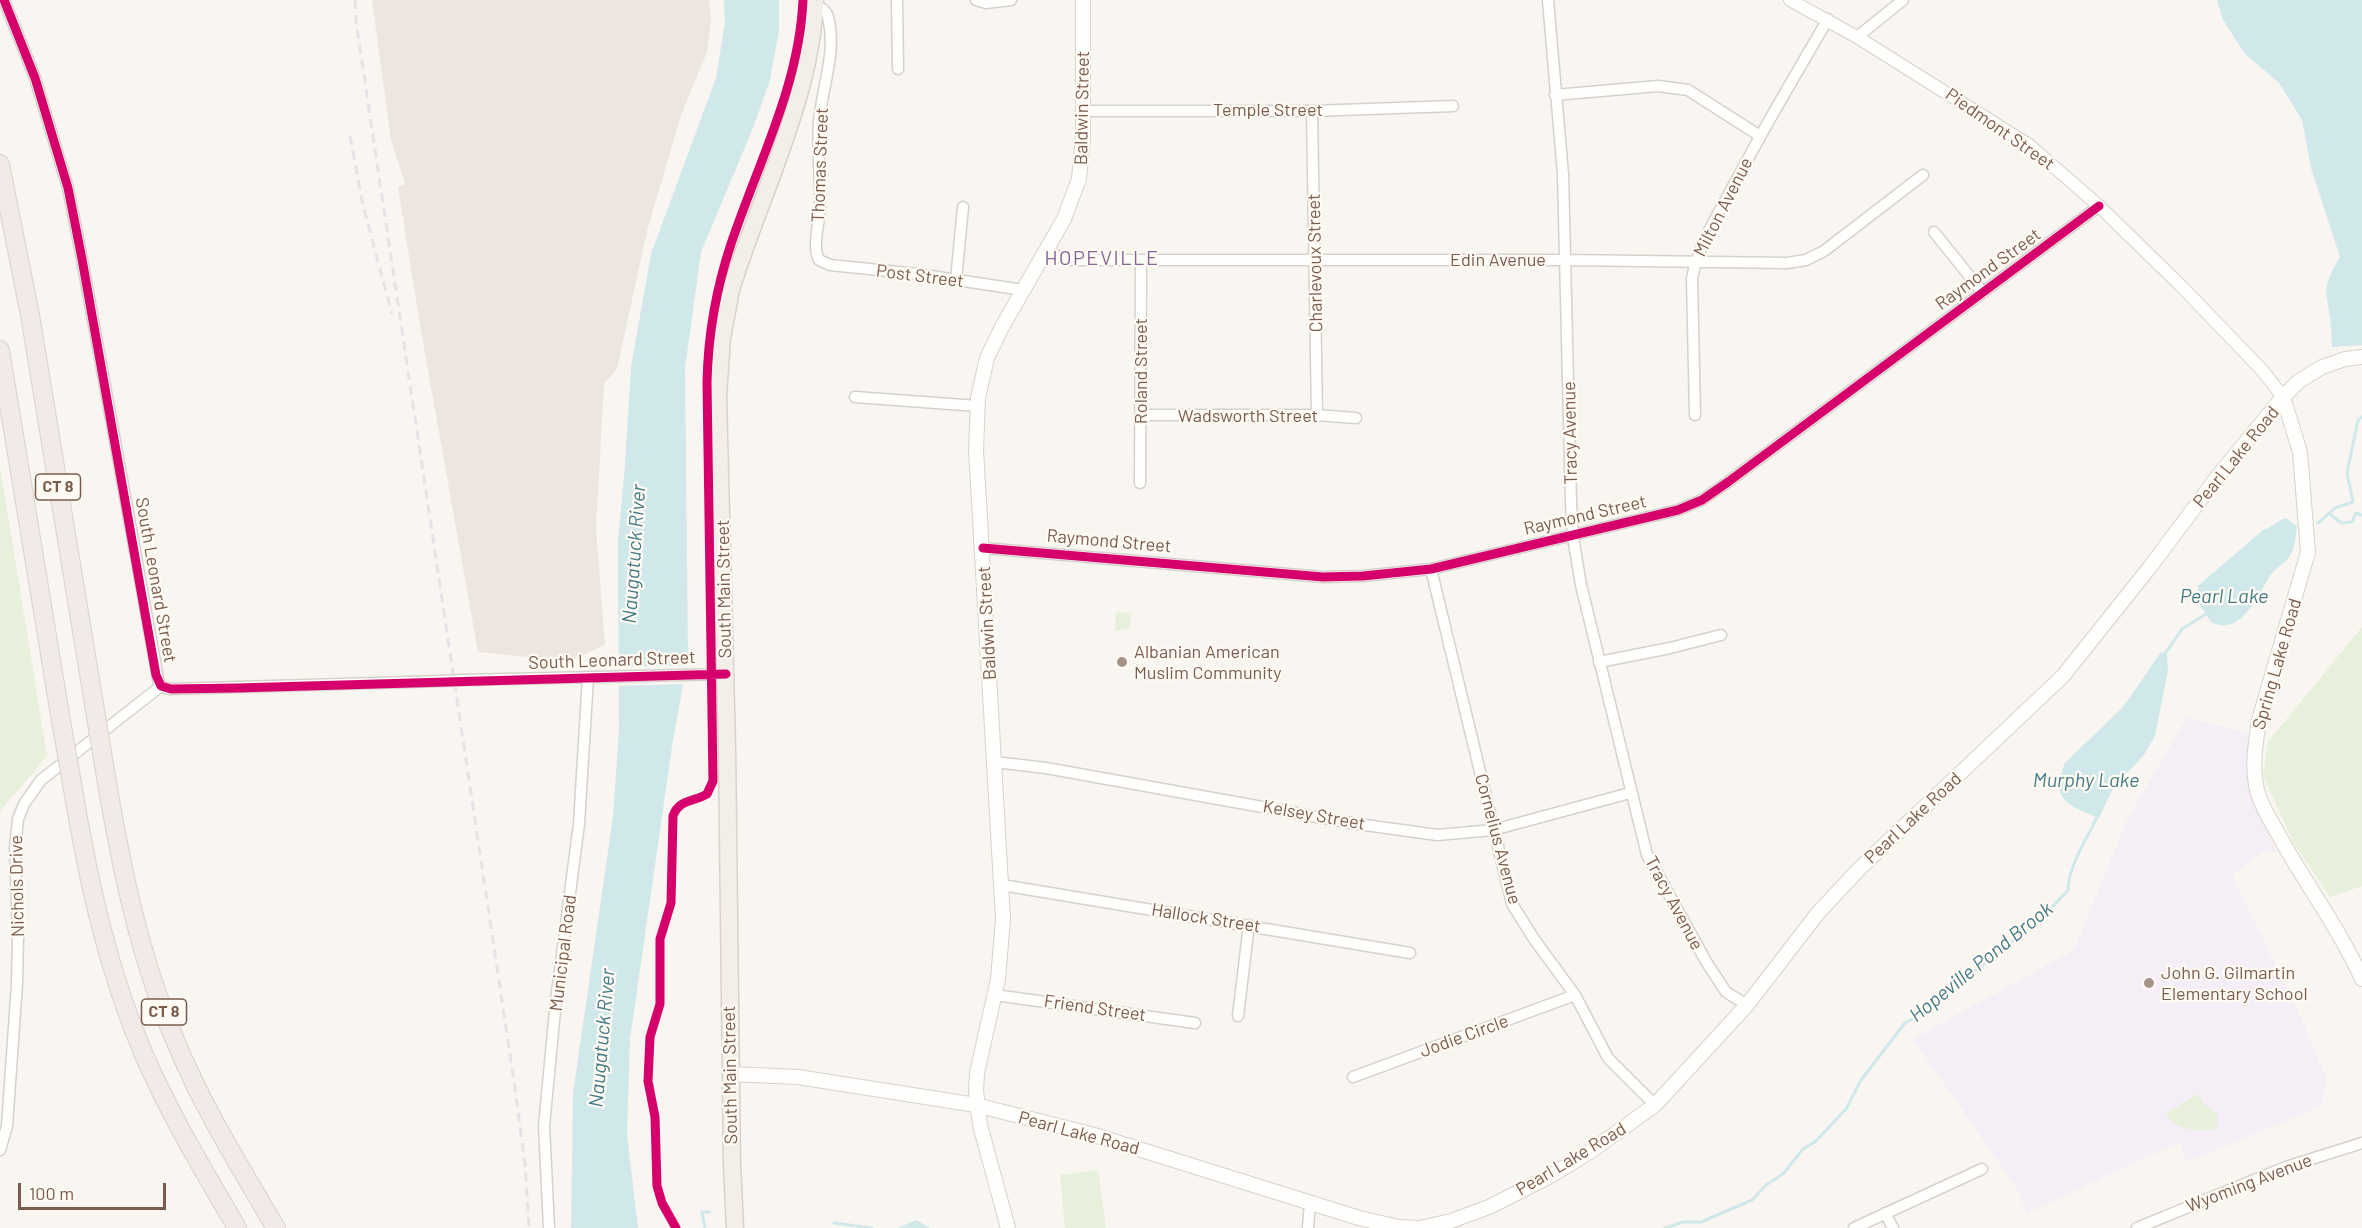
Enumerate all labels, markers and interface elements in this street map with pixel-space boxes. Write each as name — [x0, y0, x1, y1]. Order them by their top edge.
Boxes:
street label: Baldwin Street — [1070, 51, 1094, 165]
street label: Piedmont Street — [1941, 83, 2059, 175]
street label: Temple Street — [1213, 99, 1323, 121]
street label: Thomas Street — [807, 107, 833, 223]
street label: Milton Avenue — [1689, 154, 1757, 260]
street label: Charlevoux Street — [1303, 193, 1327, 333]
street label: Raymond Street — [1931, 223, 2045, 315]
district label: HOPEVILLE — [1044, 246, 1160, 270]
street label: Edin Avenue — [1450, 249, 1546, 271]
street label: Post Street — [875, 260, 965, 292]
street label: Roland Street — [1130, 318, 1152, 424]
street label: Tracy Avenue — [1558, 381, 1582, 485]
street label: Pearl Lake Road — [2188, 402, 2284, 512]
street label: Wadsworth Street — [1178, 405, 1318, 427]
road number: CT 8 — [36, 474, 80, 500]
water label: Naugatuck River — [617, 484, 651, 624]
street label: Raymond Street — [1522, 490, 1648, 540]
street label: South Leonard Street — [131, 496, 181, 664]
street label: South Main Street — [712, 519, 736, 659]
street label: Raymond Street — [1046, 525, 1172, 557]
street label: Baldwin Street — [973, 565, 1001, 681]
water label: Pearl Lake — [2180, 584, 2268, 608]
street label: Spring Lake Road — [2248, 596, 2306, 732]
place label: Albanian American Muslim Community — [1134, 641, 1282, 684]
street label: South Leonard Street — [528, 646, 696, 674]
marker: Albanian American Muslim Community — [1115, 655, 1129, 669]
street label: Pearl Lake Road — [1860, 768, 1966, 868]
water label: Murphy Lake — [2033, 768, 2139, 792]
street label: Cornelius Avenue — [1470, 771, 1526, 907]
street label: Kelsey Street — [1261, 795, 1367, 835]
street label: Nichols Drive — [5, 835, 29, 937]
street label: Tracy Avenue — [1640, 852, 1708, 954]
street label: Municipal Road — [545, 893, 581, 1013]
water label: Hopeville Pond Brook — [1904, 897, 2058, 1027]
street label: Hallock Street — [1150, 899, 1262, 937]
place label: John G. Gilmartin Elementary School — [2161, 962, 2308, 1004]
water label: Naugatuck River — [584, 968, 620, 1108]
marker: John G. Gilmartin Elementary School — [2142, 976, 2156, 990]
street label: Friend Street — [1043, 990, 1147, 1026]
road number: CT 8 — [142, 999, 186, 1025]
street label: South Main Street — [718, 1005, 742, 1145]
street label: Jodie Circle — [1417, 1010, 1511, 1062]
street label: Pearl Lake Road — [1016, 1106, 1142, 1160]
street label: Pearl Lake Road — [1512, 1118, 1630, 1200]
street label: Wyoming Avenue — [2183, 1149, 2315, 1217]
scale bar — [21, 1171, 170, 1209]
text: 100 m — [29, 1182, 74, 1204]

